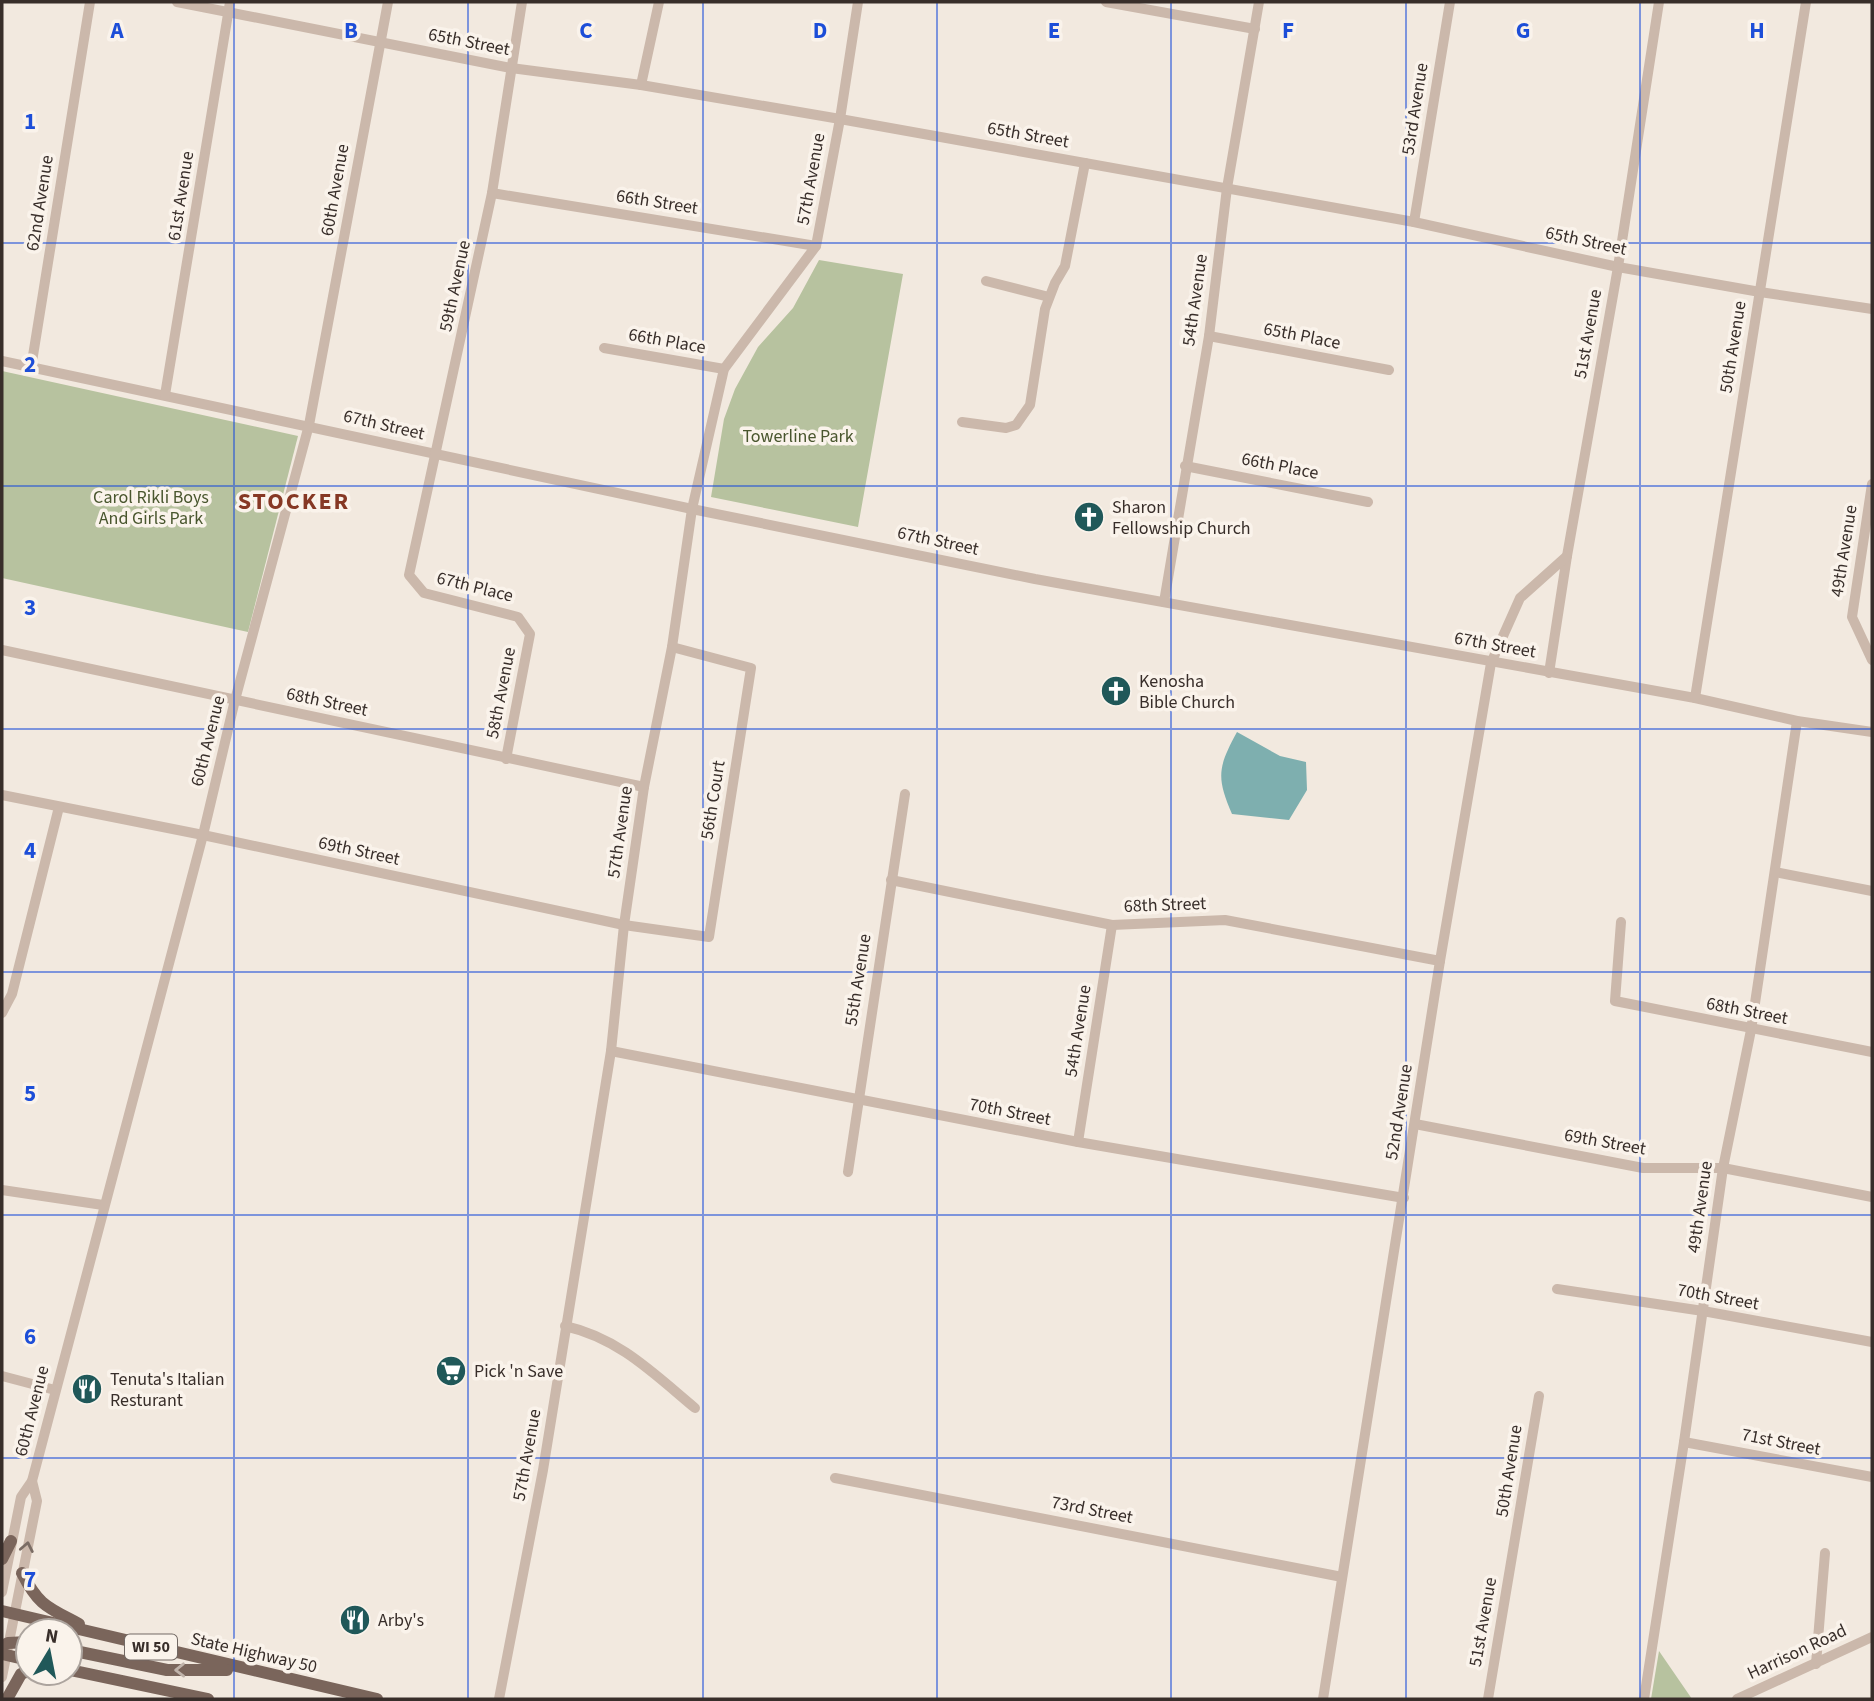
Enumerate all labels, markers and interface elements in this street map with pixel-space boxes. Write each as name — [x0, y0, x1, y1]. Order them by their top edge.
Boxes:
text: A — [109, 14, 124, 47]
text: B — [344, 14, 358, 47]
text: C — [579, 14, 593, 47]
text: D — [813, 14, 827, 47]
text: E — [1048, 14, 1060, 47]
text: F — [1282, 14, 1294, 47]
text: G — [1516, 14, 1530, 47]
text: H — [1749, 14, 1765, 47]
street label: 65th Street — [426, 22, 512, 62]
street label: 53rd Avenue — [1395, 61, 1435, 157]
text: 1 — [24, 105, 36, 138]
street label: 65th Street — [985, 116, 1071, 154]
street label: 57th Avenue — [791, 131, 831, 227]
street label: 60th Avenue — [315, 142, 355, 238]
street label: 61st Avenue — [162, 149, 200, 243]
street label: 62nd Avenue — [20, 153, 60, 253]
street label: 66th Street — [614, 183, 700, 221]
street label: 65th Street — [1543, 220, 1629, 262]
street label: 59th Avenue — [433, 238, 477, 334]
street label: 54th Avenue — [1176, 252, 1214, 348]
street label: 51st Avenue — [1568, 287, 1608, 381]
street label: 50th Avenue — [1713, 299, 1753, 395]
street label: 65th Place — [1261, 316, 1343, 356]
street label: 66th Place — [626, 322, 708, 360]
text: 2 — [24, 348, 36, 381]
street label: 67th Street — [341, 404, 427, 446]
park label: Towerline Park — [742, 424, 854, 449]
street label: 66th Place — [1239, 446, 1321, 486]
district label: STOCKER — [238, 484, 350, 519]
park label: Carol Rikli Boys And Girls Park — [93, 485, 209, 531]
place label: Sharon Fellowship Church — [1112, 495, 1251, 541]
church icon: Sharon Fellowship Church — [1072, 500, 1106, 534]
street label: 49th Avenue — [1824, 503, 1864, 599]
street label: 67th Street — [895, 520, 981, 562]
street label: 67th Place — [434, 565, 516, 609]
text: 3 — [24, 591, 36, 624]
street label: 67th Street — [1452, 626, 1538, 664]
street label: 58th Avenue — [480, 645, 522, 741]
place label: Kenosha Bible Church — [1139, 669, 1235, 715]
church icon: Kenosha Bible Church — [1099, 674, 1133, 708]
street label: 68th Street — [284, 681, 370, 723]
street label: 60th Avenue — [185, 693, 231, 789]
street label: 56th Court — [694, 759, 732, 841]
street label: 57th Avenue — [601, 784, 639, 880]
street label: 69th Street — [316, 830, 402, 872]
text: 4 — [24, 834, 36, 867]
street label: 68th Street — [1123, 891, 1207, 919]
street label: 55th Avenue — [838, 932, 878, 1028]
street label: 54th Avenue — [1058, 983, 1098, 1079]
street label: 68th Street — [1704, 991, 1790, 1031]
street label: 52nd Avenue — [1379, 1062, 1419, 1162]
text: 5 — [24, 1077, 36, 1110]
street label: 70th Street — [967, 1092, 1053, 1132]
street label: 69th Street — [1562, 1123, 1648, 1161]
street label: 49th Avenue — [1681, 1159, 1719, 1255]
street label: 70th Street — [1675, 1278, 1761, 1316]
text: 6 — [24, 1320, 36, 1353]
supermarket icon: Pick 'n Save — [434, 1354, 468, 1388]
place label: Pick 'n Save — [474, 1359, 563, 1384]
street label: 60th Avenue — [9, 1363, 55, 1459]
place label: Tenuta's Italian Resturant — [110, 1367, 225, 1413]
restaurant icon: Tenuta's Italian Resturant — [70, 1372, 104, 1406]
street label: 57th Avenue — [507, 1407, 547, 1503]
street label: 71st Street — [1739, 1422, 1823, 1462]
street label: 50th Avenue — [1489, 1423, 1529, 1519]
street label: 73rd Street — [1049, 1490, 1135, 1530]
one-way arrow — [19, 1541, 34, 1553]
text: 7 — [24, 1563, 36, 1596]
street label: 51st Avenue — [1463, 1575, 1503, 1669]
restaurant icon: Arby's — [338, 1603, 372, 1637]
place label: Arby's — [378, 1608, 424, 1633]
north arrow — [14, 1617, 84, 1687]
street label: Harrison Road — [1743, 1618, 1851, 1686]
text: N — [43, 1622, 60, 1651]
street label: State Highway 50 — [188, 1626, 320, 1680]
road number: WI 50 — [125, 1634, 177, 1660]
one-way arrow — [174, 1662, 185, 1678]

